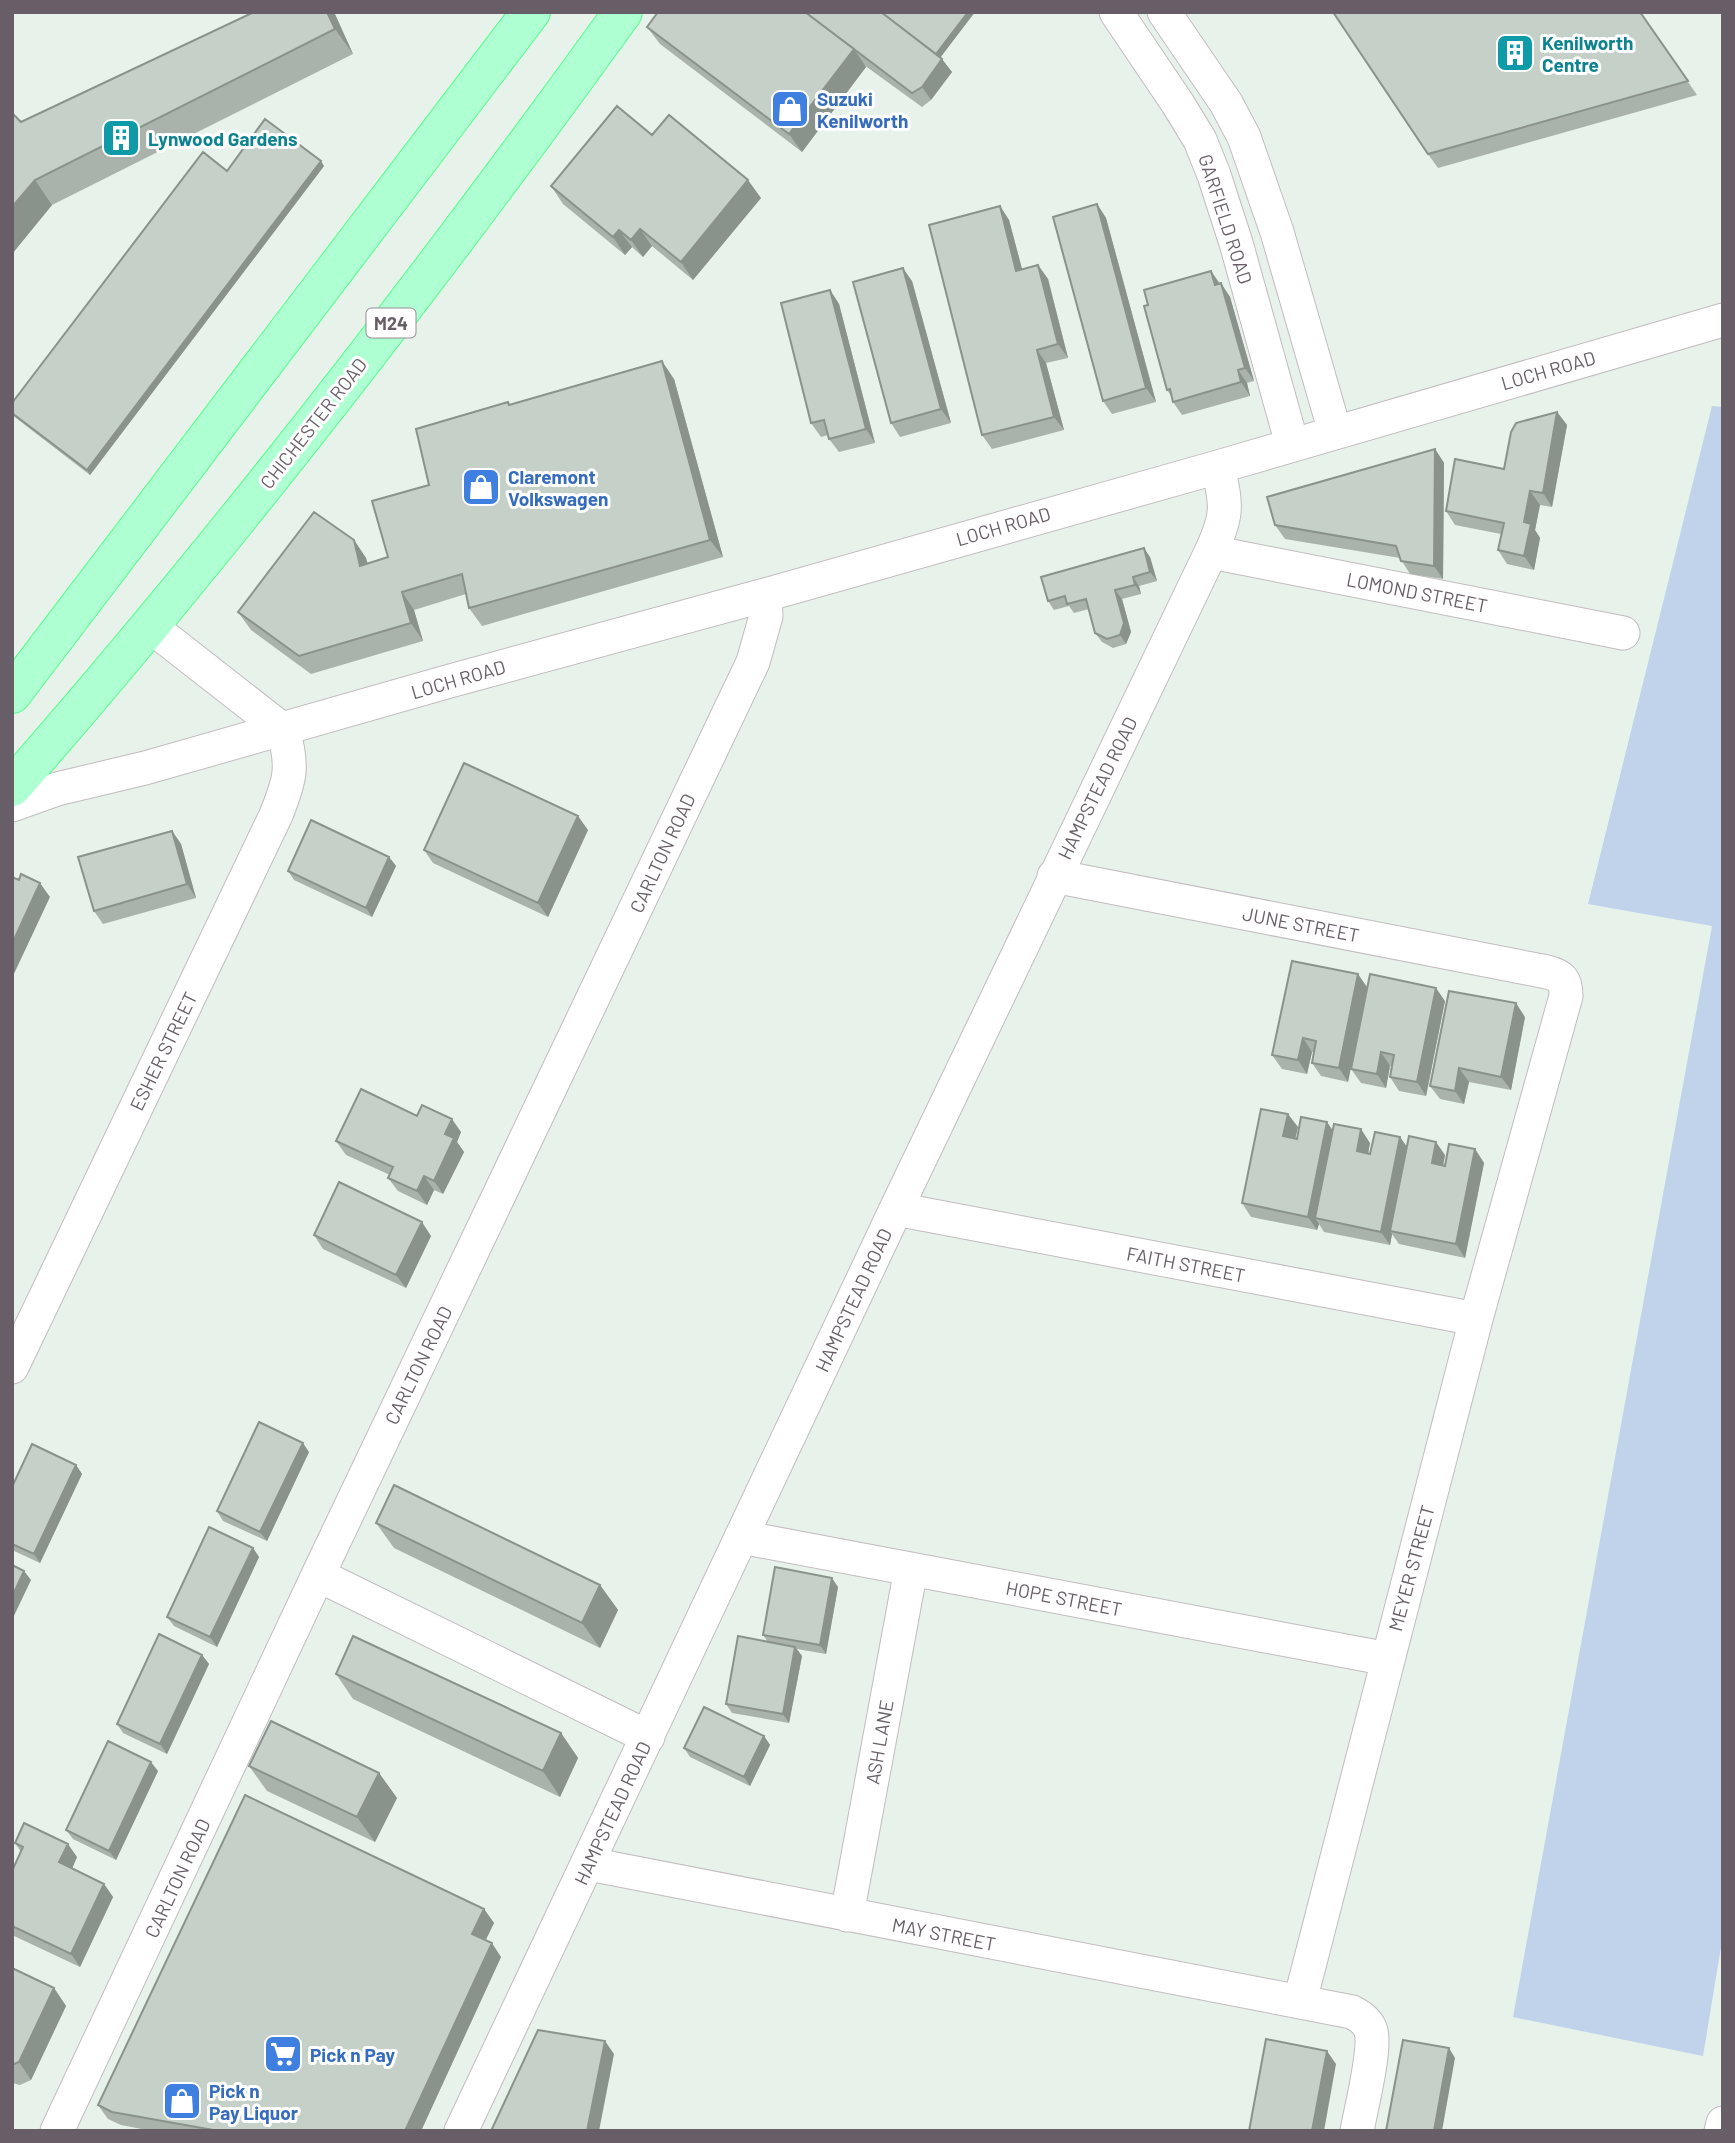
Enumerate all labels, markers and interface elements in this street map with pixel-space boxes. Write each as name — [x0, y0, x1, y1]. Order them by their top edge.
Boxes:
place label: Kenilworth Centre — [1542, 31, 1633, 76]
building icon: Kenilworth Centre — [1494, 32, 1536, 74]
place label: Suzuki Kenilworth — [817, 87, 908, 132]
shop icon: Suzuki Kenilworth — [769, 88, 811, 130]
building icon: Lynwood Gardens — [100, 117, 142, 159]
place label: Lynwood Gardens — [148, 127, 298, 150]
street label: GARFIELD ROAD — [1194, 151, 1258, 287]
road number: M24 — [366, 309, 416, 338]
street label: LOCH ROAD — [1498, 346, 1598, 394]
street label: CHICHESTER ROAD — [255, 353, 371, 493]
place label: Claremont Volkswagen — [508, 465, 608, 510]
shop icon: Claremont Volkswagen — [460, 466, 502, 508]
street label: LOCH ROAD — [953, 502, 1053, 550]
street label: LOMOND STREET — [1345, 567, 1489, 617]
street label: LOCH ROAD — [408, 655, 508, 703]
street label: HAMPSTEAD ROAD — [1053, 713, 1141, 863]
street label: CARLTON ROAD — [624, 790, 700, 916]
street label: JUNE STREET — [1241, 901, 1361, 947]
street label: ESHER STREET — [124, 988, 202, 1114]
street label: HAMPSTEAD ROAD — [810, 1225, 896, 1375]
street label: FAITH STREET — [1125, 1241, 1247, 1287]
street label: CARLTON ROAD — [379, 1302, 457, 1428]
street label: MEYER STREET — [1383, 1503, 1439, 1633]
street label: HOPE STREET — [1004, 1575, 1124, 1621]
street label: ASH LANE — [860, 1698, 898, 1786]
street label: HAMPSTEAD ROAD — [569, 1738, 655, 1888]
street label: CARLTON ROAD — [139, 1815, 215, 1941]
street label: MAY STREET — [890, 1913, 998, 1955]
supermarket icon: Pick n Pay — [262, 2033, 304, 2075]
place label: Pick n Pay — [310, 2043, 395, 2066]
place label: Pick n Pay Liquor — [209, 2079, 299, 2124]
shop icon: Pick n Pay Liquor — [161, 2080, 203, 2122]

